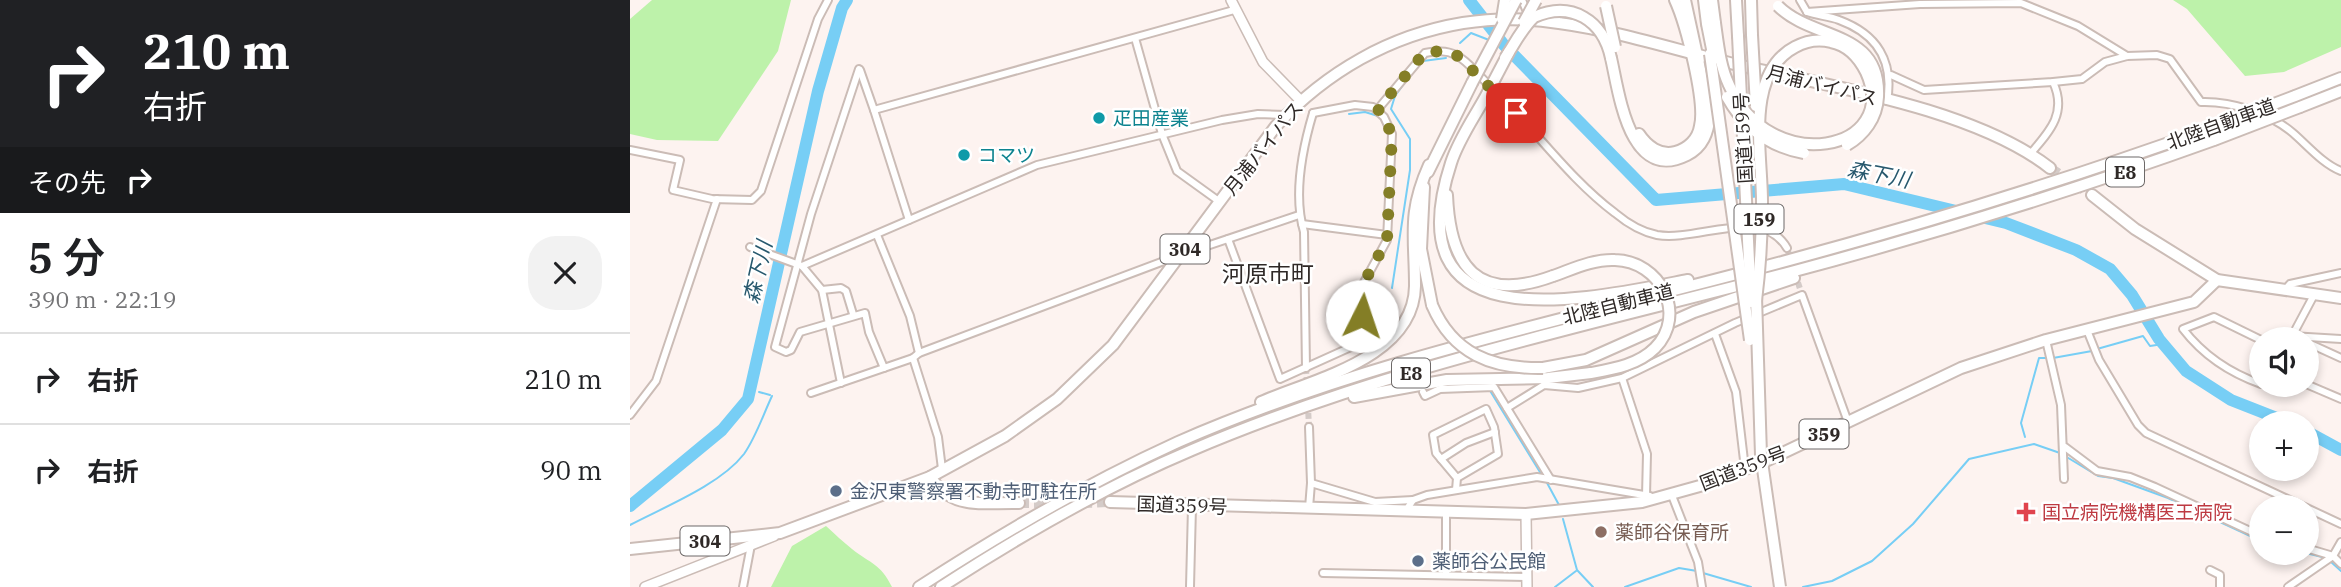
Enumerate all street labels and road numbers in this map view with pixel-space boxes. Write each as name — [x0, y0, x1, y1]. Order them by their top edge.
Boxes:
street label: 月浦バイパス — [1764, 60, 1880, 110]
street label: 国道159号 — [1729, 92, 1757, 184]
street label: 北陸自動車道 — [2163, 93, 2279, 155]
street label: 月浦バイパス — [1218, 96, 1308, 200]
road number: E8 — [2106, 158, 2144, 187]
road number: 159 — [1734, 204, 1784, 233]
road number: 304 — [1160, 234, 1210, 264]
street label: 北陸自動車道 — [1560, 279, 1676, 329]
road number: E8 — [1392, 358, 1430, 388]
road number: 359 — [1800, 420, 1848, 448]
street label: 国道359号 — [1696, 440, 1790, 496]
street label: 国道359号 — [1136, 491, 1228, 519]
road number: 304 — [680, 526, 730, 556]

